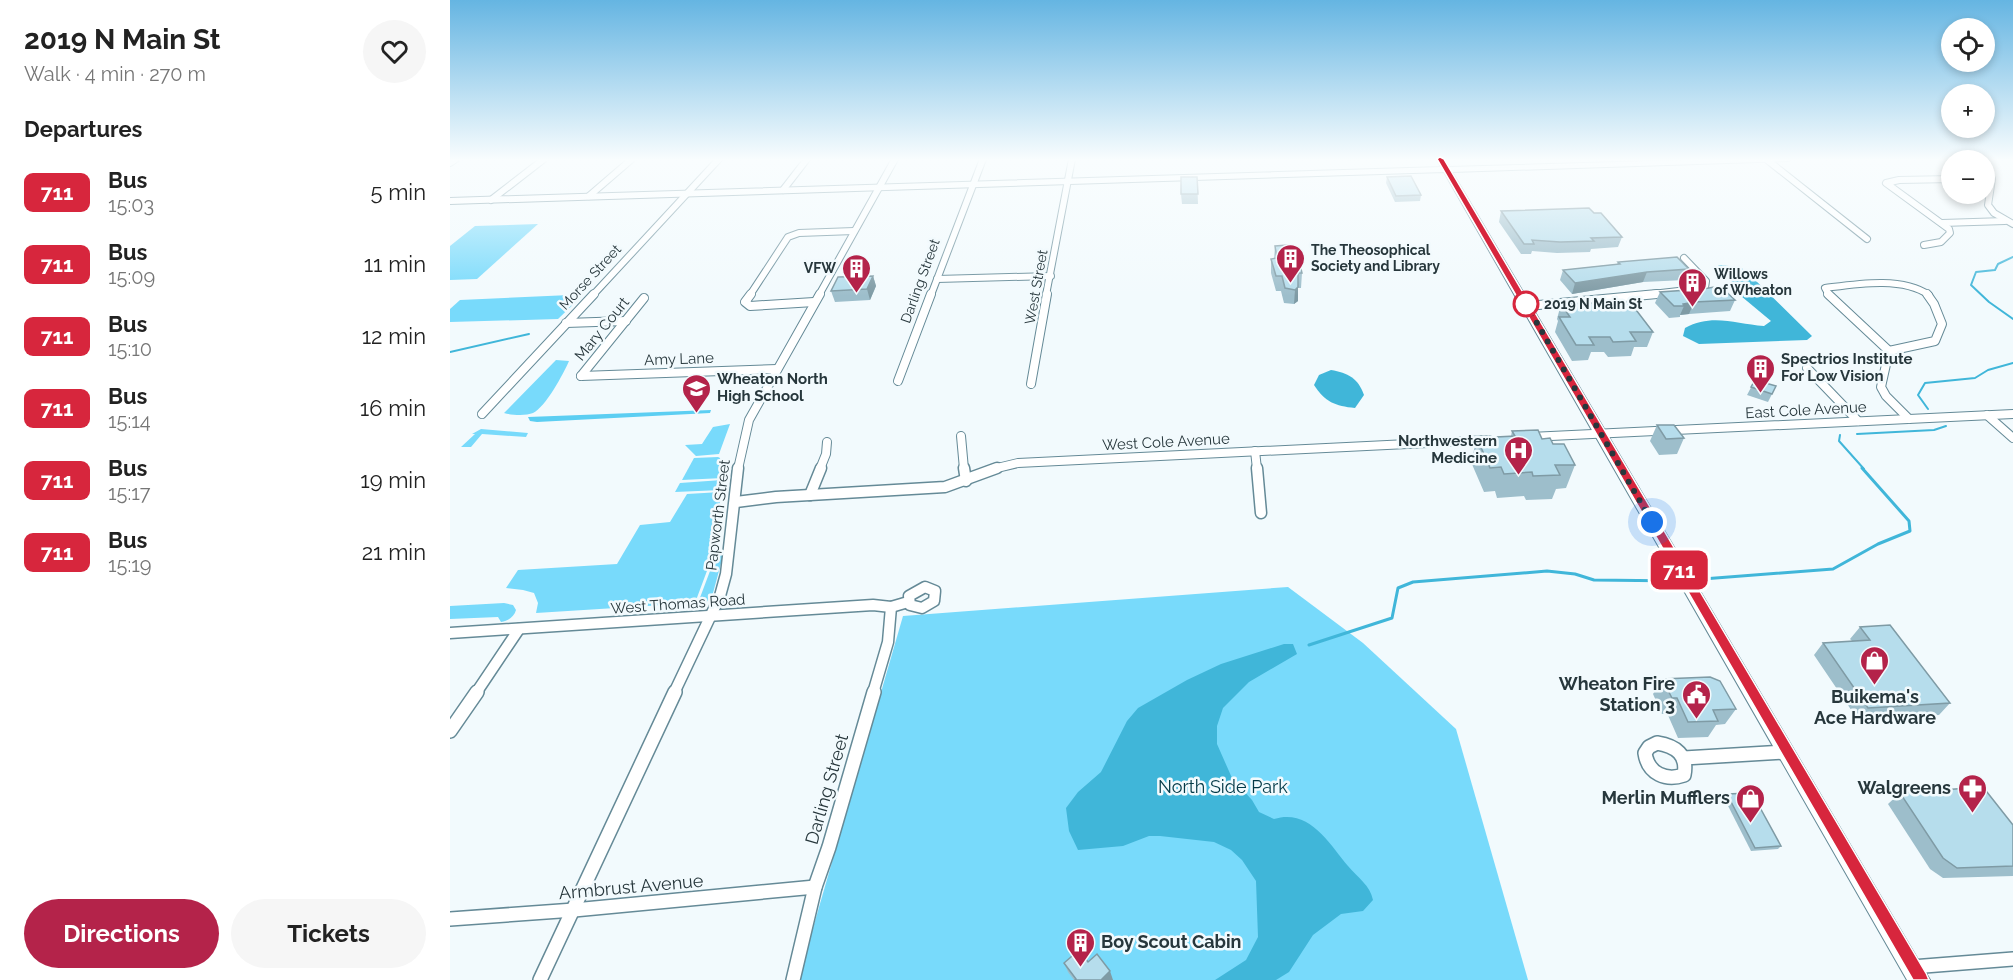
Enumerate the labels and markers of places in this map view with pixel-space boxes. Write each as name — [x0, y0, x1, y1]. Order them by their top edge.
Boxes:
building icon: The Theosophical Society and Library — [1274, 242, 1306, 284]
place label: The Theosophical Society and Library — [1311, 242, 1440, 274]
building icon: VFW — [841, 252, 873, 294]
place label: VFW — [804, 260, 836, 276]
building icon: Willows of Wheaton — [1677, 266, 1709, 308]
place label: Willows of Wheaton — [1714, 266, 1792, 298]
marker: 2019 N Main St — [1513, 291, 1539, 317]
place label: 2019 N Main St — [1544, 296, 1643, 312]
place label: Spectrios Institute For Low Vision — [1781, 350, 1913, 385]
building icon: Spectrios Institute For Low Vision — [1744, 352, 1776, 394]
place label: Wheaton North High School — [717, 370, 828, 405]
school or university icon: Wheaton North High School — [680, 372, 712, 414]
place label: Northwestern Medicine — [1398, 432, 1497, 467]
hospital icon: Northwestern Medicine — [1502, 434, 1534, 476]
shop icon: Buikema's Ace Hardware — [1859, 644, 1891, 686]
place label: Wheaton Fire Station 3 — [1559, 673, 1675, 715]
public building icon: Wheaton Fire Station 3 — [1680, 678, 1712, 720]
place label: Buikema's Ace Hardware — [1814, 686, 1936, 728]
pharmacy icon: Walgreens — [1956, 772, 1988, 814]
place label: Walgreens — [1857, 777, 1951, 798]
shop icon: Merlin Mufflers — [1735, 782, 1767, 824]
place label: Merlin Mufflers — [1601, 787, 1730, 808]
building icon: Boy Scout Cabin — [1064, 926, 1096, 968]
place label: Boy Scout Cabin — [1101, 931, 1241, 952]

